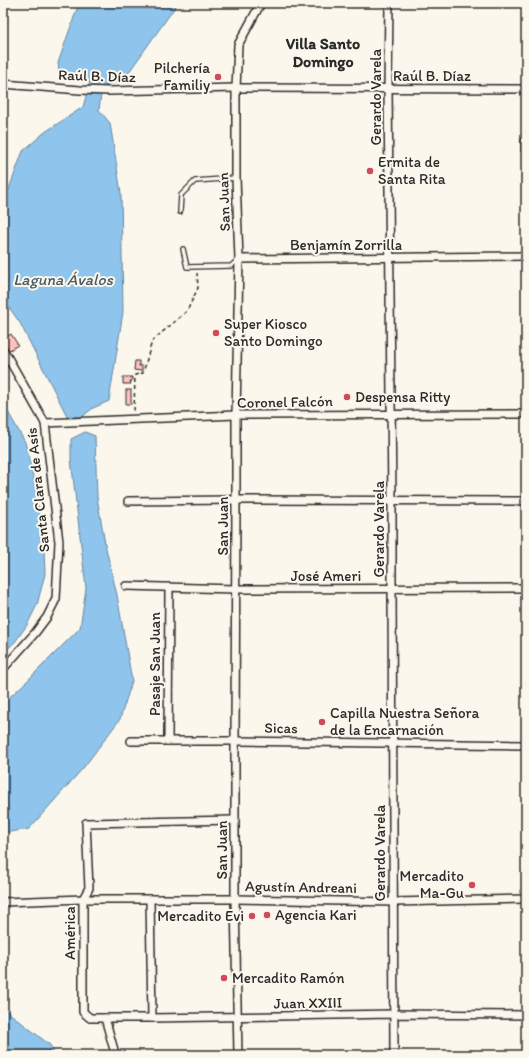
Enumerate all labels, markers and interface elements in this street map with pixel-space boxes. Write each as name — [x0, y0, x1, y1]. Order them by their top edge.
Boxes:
district label: Villa Santo Domingo — [286, 34, 360, 72]
street label: Gerardo Varela — [367, 48, 385, 145]
place label: Pilchería Familiy — [154, 59, 210, 94]
street label: Raúl B. Díaz — [58, 66, 136, 86]
street label: Raúl B. Díaz — [393, 67, 471, 85]
marker: Pilchería Familiy — [213, 72, 223, 82]
place label: Ermita de Santa Rita — [378, 153, 446, 188]
marker: Ermita de Santa Rita — [365, 166, 375, 176]
street label: San Juan — [214, 172, 234, 232]
street label: Benjamín Zorrilla — [290, 236, 403, 254]
water label: Laguna Ávalos — [13, 270, 114, 289]
place label: Super Kiosco Santo Domingo — [224, 315, 323, 350]
marker: Super Kiosco Santo Domingo — [211, 328, 221, 338]
place label: Despensa Ritty — [355, 388, 450, 406]
street label: Coronel Falcón — [237, 392, 334, 412]
marker: Despensa Ritty — [342, 392, 352, 402]
street label: Santa Clara de Asís — [22, 426, 53, 553]
street label: Gerardo Varela — [370, 480, 388, 577]
street label: San Juan — [214, 497, 232, 555]
street label: José Ameri — [291, 567, 361, 585]
street label: Pasaje San Juan — [146, 612, 164, 716]
place label: Capilla Nuestra Señora de la Encarnación — [330, 704, 479, 739]
marker: Capilla Nuestra Señora de la Encarnación — [317, 717, 327, 727]
street label: Sicas — [264, 719, 298, 737]
street label: Gerardo Varela — [371, 804, 389, 901]
street label: San Juan — [213, 821, 231, 879]
place label: Mercadito Ma-Gu — [400, 867, 464, 902]
street label: Agustín Andreani — [245, 877, 357, 897]
marker: Mercadito Ma-Gu — [467, 880, 477, 890]
street label: América — [61, 906, 79, 960]
place label: Agencia Kari — [275, 906, 357, 924]
place label: Mercadito Evi — [157, 907, 244, 925]
marker: Agencia Kari — [262, 910, 272, 920]
marker: Mercadito Evi — [247, 911, 257, 921]
place label: Mercadito Ramón — [232, 969, 345, 987]
marker: Mercadito Ramón — [219, 973, 229, 983]
street label: Juan XXIII — [274, 993, 342, 1013]

